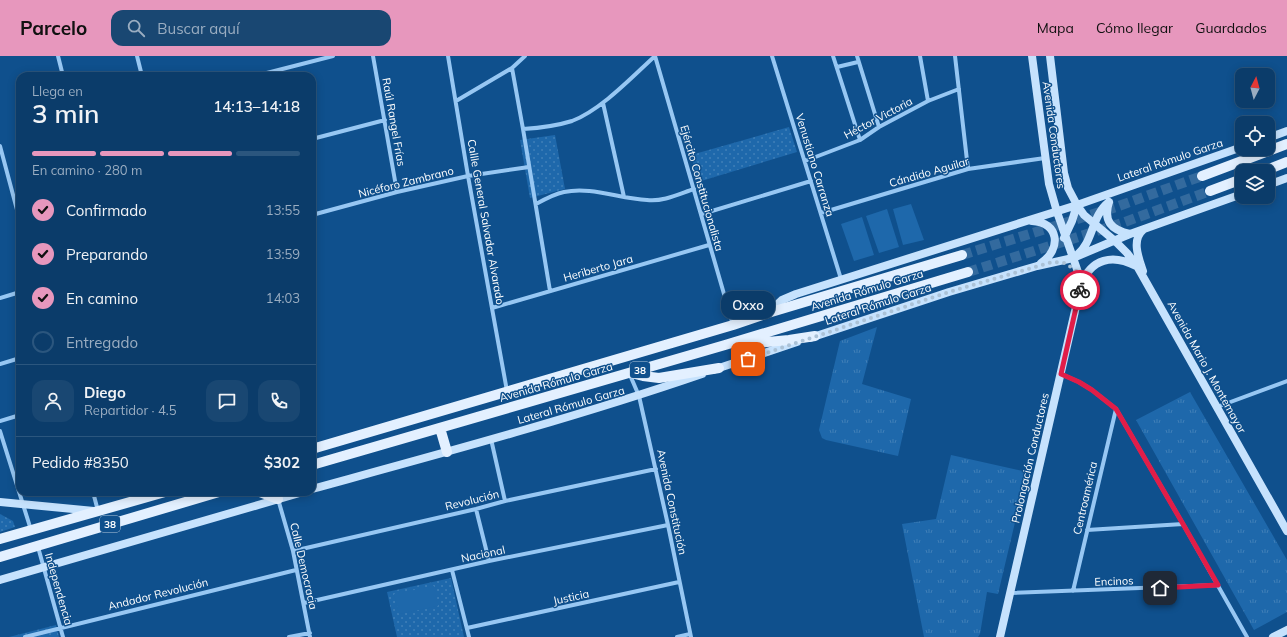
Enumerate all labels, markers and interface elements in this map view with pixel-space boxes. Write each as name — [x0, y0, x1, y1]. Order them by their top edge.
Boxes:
search box — [111, 10, 391, 46]
text: Parcelo — [20, 16, 87, 40]
icon: search — [125, 17, 147, 39]
text: Buscar aquí — [157, 19, 240, 38]
text: Mapa — [1037, 19, 1074, 37]
text: Cómo llegar — [1096, 19, 1173, 37]
text: Guardados — [1195, 19, 1267, 37]
north arrow — [1235, 68, 1275, 108]
map controls — [1235, 68, 1275, 204]
street label: Raúl Rangel Frías — [379, 77, 409, 167]
street label: Avenida Conductores — [1040, 80, 1068, 190]
text: Llega en — [32, 83, 83, 99]
street label: Héctor Victoria — [841, 94, 915, 142]
text: 3 min — [32, 97, 100, 130]
text: 14:13–14:18 — [213, 97, 300, 116]
street label: Venustiano Carranza — [793, 112, 837, 218]
button: locate — [1235, 116, 1275, 156]
street label: Ejército Constitucionalista — [677, 123, 727, 253]
street label: Lateral Rómulo Garza — [1115, 135, 1225, 185]
street label: Callle General Salvador Alvarado — [465, 138, 507, 306]
street label: Cándido Aguilar — [887, 154, 971, 190]
text: En camino · 280 m — [32, 162, 142, 178]
street label: Nicéforo Zambrano — [357, 163, 455, 201]
button: layers — [1235, 164, 1275, 204]
icon: check — [32, 199, 54, 221]
text: Confirmado — [66, 201, 147, 220]
text: 13:55 — [266, 202, 300, 218]
icon: check — [32, 243, 54, 265]
text: Preparando — [66, 245, 148, 264]
text: 13:59 — [266, 246, 300, 262]
street label: Heriberto Jara — [562, 251, 634, 285]
street label: Avenida Rómulo Garza — [809, 266, 925, 314]
courier — [1060, 270, 1100, 310]
icon: bike — [1069, 279, 1091, 301]
street label: Lateral Rómulo Garza — [823, 280, 933, 328]
icon: check — [32, 287, 54, 309]
text: En camino — [66, 289, 138, 308]
text: 14:03 — [266, 290, 300, 306]
callout: Oxxo — [721, 291, 775, 319]
text: Oxxo — [732, 297, 764, 313]
street label: Avenida Mario J. Montemayor — [1165, 298, 1249, 436]
text: Entregado — [66, 333, 138, 352]
pin — [731, 342, 765, 376]
icon: bag — [737, 348, 759, 370]
street label: Avenida Rómulo Garza — [498, 359, 614, 405]
road number: 38 — [630, 362, 650, 378]
button: person — [32, 380, 74, 422]
button: chat — [206, 380, 248, 422]
button: phone — [258, 380, 300, 422]
text: Diego — [84, 383, 126, 402]
street label: Lateral Rómulo Garza — [516, 383, 626, 427]
street label: Prolongación Conductores — [1008, 392, 1052, 524]
text: Repartidor · 4.5 — [84, 402, 177, 418]
street label: Avenida Constitución — [654, 448, 690, 556]
text: Pedido #8350 — [32, 453, 129, 472]
text: $302 — [264, 453, 300, 472]
street label: Centroamérica — [1070, 460, 1100, 536]
street label: Revolución — [444, 487, 500, 513]
road number: 38 — [100, 516, 120, 532]
street label: Calle Democracia — [287, 521, 321, 611]
street label: Nacional — [460, 542, 506, 566]
street label: Independencia — [42, 551, 76, 627]
pin — [1143, 571, 1177, 605]
street label: Encinos — [1094, 573, 1134, 589]
street label: Andador Revolución — [106, 575, 210, 613]
icon: home — [1149, 577, 1171, 599]
street label: Justicia — [552, 586, 590, 608]

